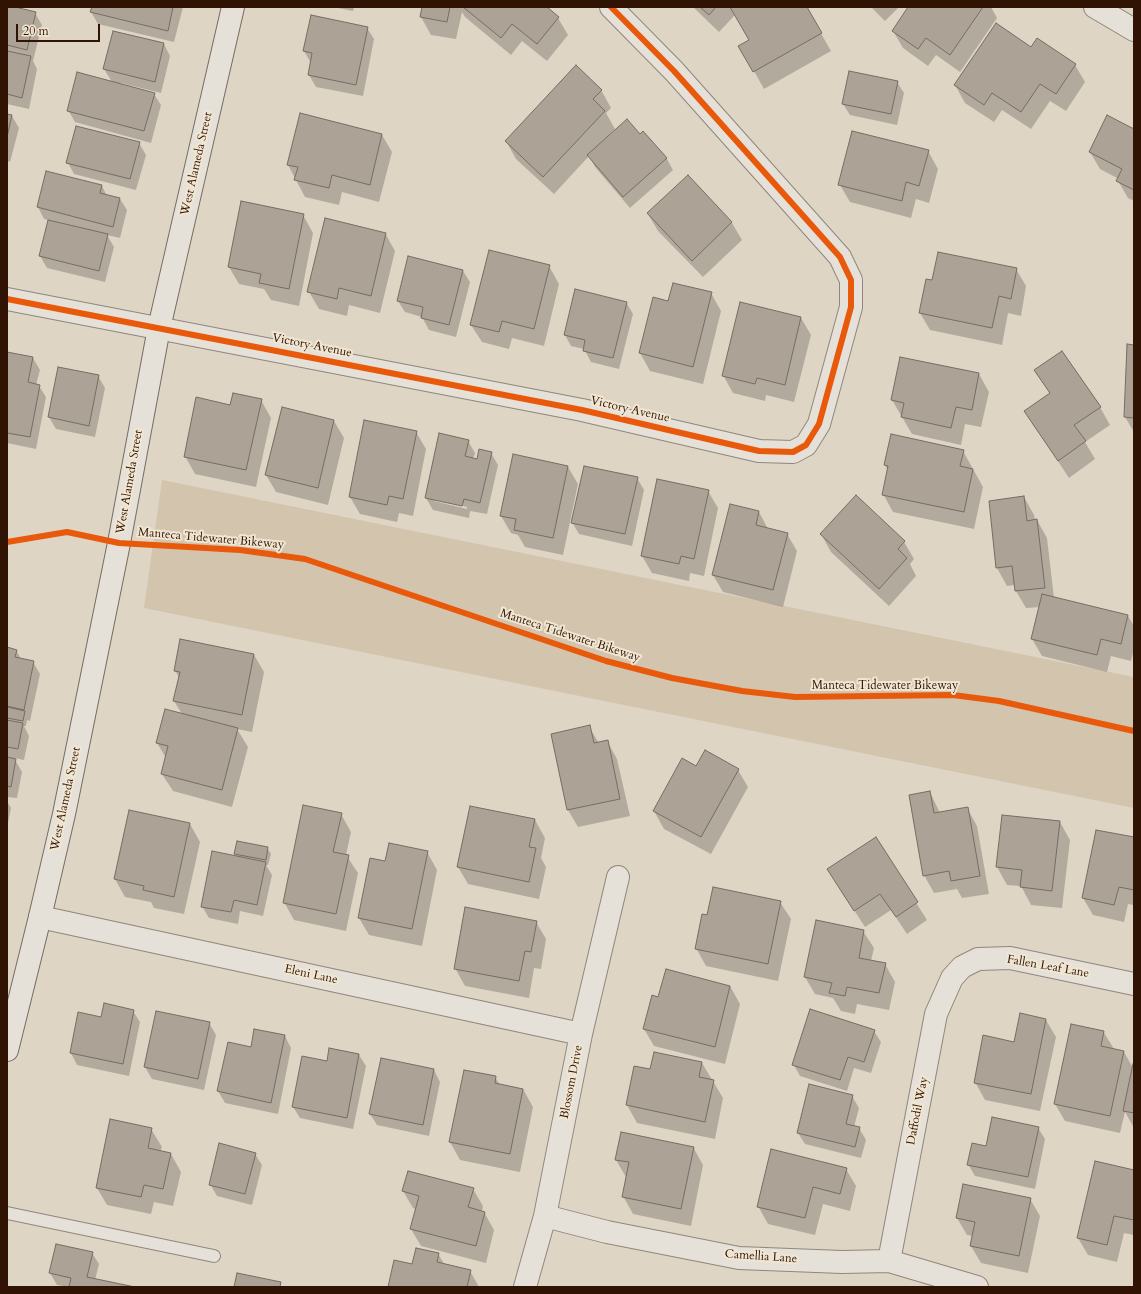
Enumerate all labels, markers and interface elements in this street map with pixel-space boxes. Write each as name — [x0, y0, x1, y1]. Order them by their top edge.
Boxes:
scale bar — [18, 16, 102, 42]
text: 20 m — [23, 23, 49, 39]
street label: West Alameda Street — [178, 111, 216, 217]
street label: Victory Avenue — [271, 331, 353, 361]
street label: Victory Avenue — [589, 394, 671, 426]
street label: West Alameda Street — [114, 429, 146, 535]
street label: Manteca Tidewater Bikeway — [137, 525, 285, 553]
street label: Manteca Tidewater Bikeway — [498, 606, 642, 666]
street label: Manteca Tidewater Bikeway — [812, 679, 958, 693]
street label: West Alameda Street — [48, 746, 84, 852]
street label: Fallen Leaf Lane — [1006, 953, 1090, 981]
street label: Eleni Lane — [283, 962, 339, 988]
street label: Blossom Drive — [558, 1044, 586, 1120]
street label: Daffodil Way — [904, 1076, 932, 1146]
street label: Camellia Lane — [724, 1247, 798, 1267]

